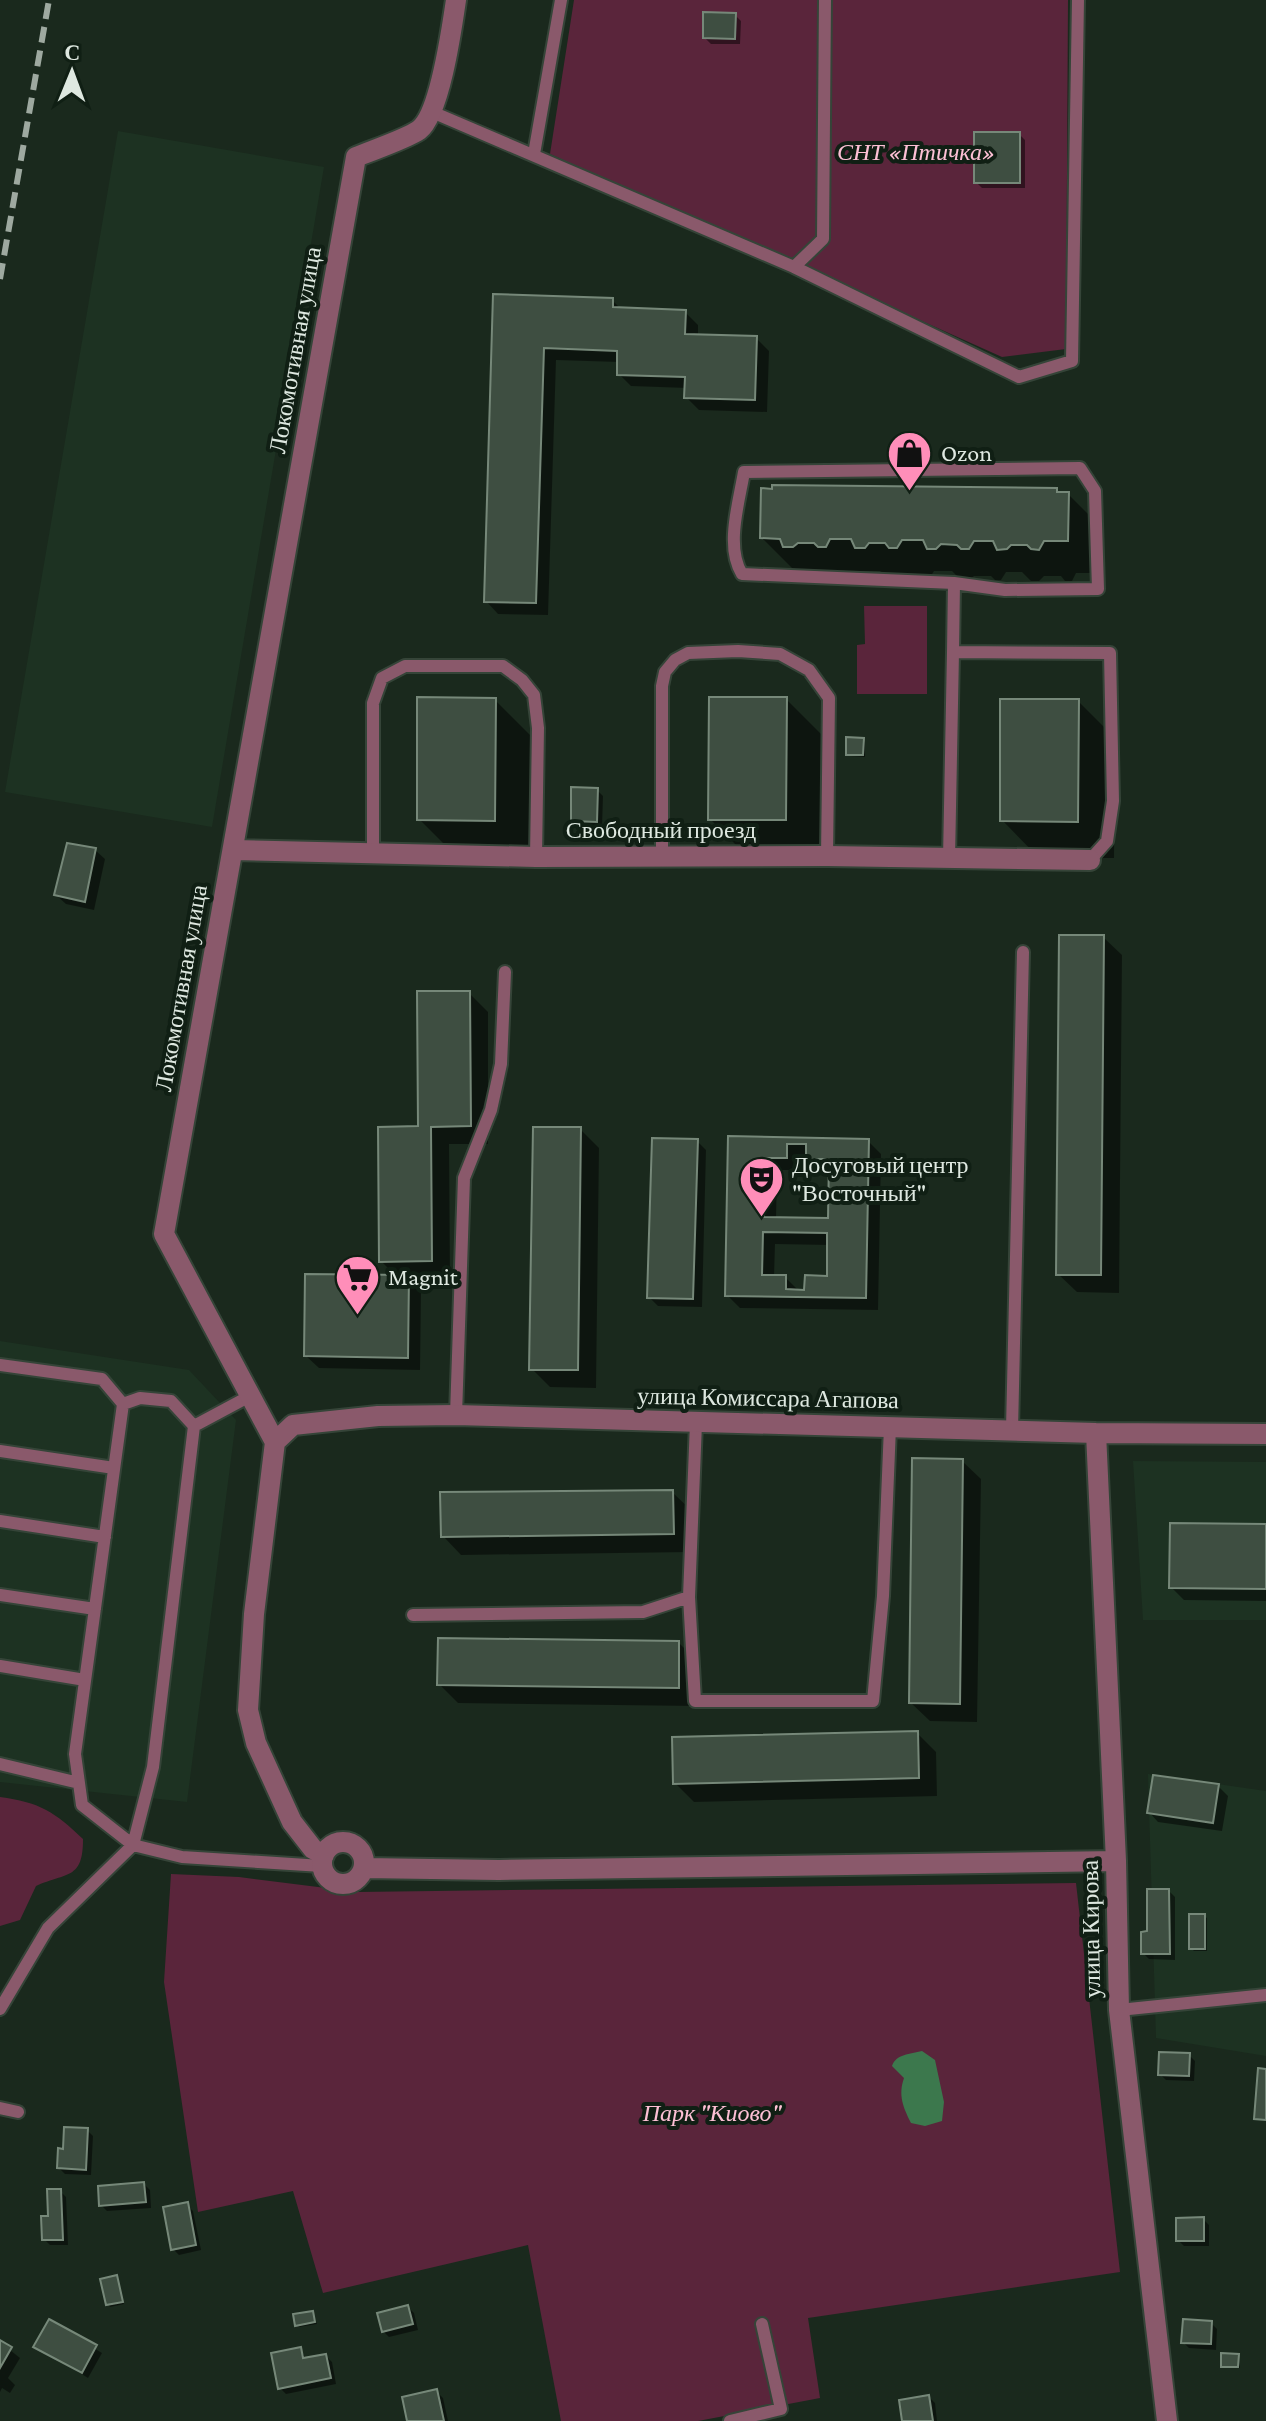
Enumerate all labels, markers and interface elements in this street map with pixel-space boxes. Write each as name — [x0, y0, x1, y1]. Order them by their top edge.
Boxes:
north arrow — [32, 32, 112, 112]
text: С — [64, 40, 81, 65]
park label: СНТ «Птичка» — [837, 138, 995, 165]
street label: Локомотивная улица — [263, 244, 326, 455]
shop icon: Ozon — [886, 429, 934, 492]
place label: Ozon — [941, 439, 992, 466]
street label: Свободный проезд — [566, 816, 756, 843]
street label: Локомотивная улица — [149, 882, 212, 1093]
place label: Досуговый центр "Восточный" — [792, 1151, 968, 1206]
theatre icon: Досуговый центр "Восточный" — [737, 1155, 785, 1218]
supermarket icon: Magnit — [333, 1253, 381, 1316]
place label: Magnit — [388, 1263, 459, 1290]
street label: улица Комиссара Агапова — [637, 1382, 899, 1413]
street label: улица Кирова — [1076, 1859, 1105, 1998]
park label: Парк "Киово" — [642, 2099, 783, 2126]

